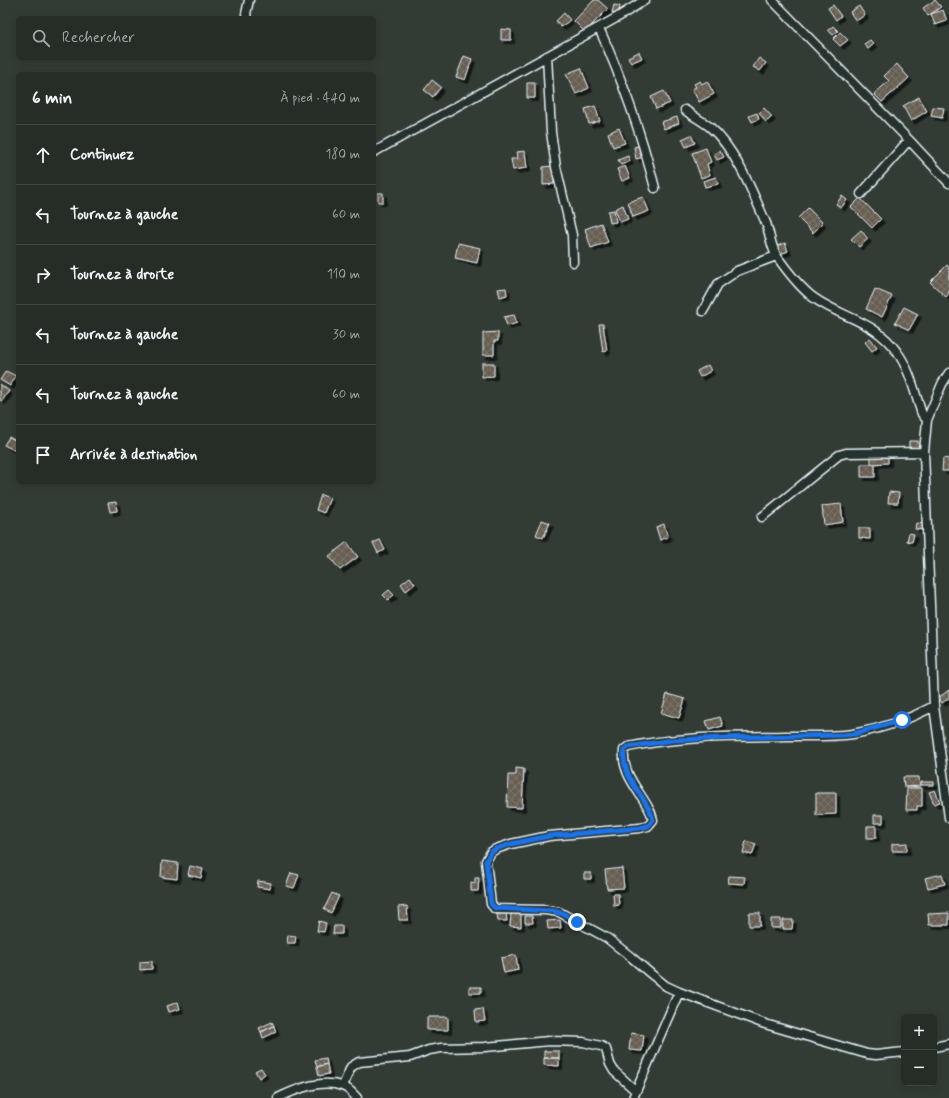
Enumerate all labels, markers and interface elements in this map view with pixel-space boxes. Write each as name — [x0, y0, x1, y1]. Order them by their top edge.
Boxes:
search box — [16, 16, 376, 60]
icon: search — [30, 27, 52, 49]
text: Rechercher — [62, 28, 135, 48]
text: 6 min — [32, 87, 72, 109]
text: À pied · 440 m — [280, 90, 360, 107]
icon: ahead — [32, 144, 54, 166]
text: Continuez — [70, 145, 134, 165]
text: 180 m — [325, 146, 360, 163]
icon: left — [32, 204, 54, 226]
text: Tournez à gauche — [70, 205, 178, 225]
text: 60 m — [332, 206, 360, 223]
icon: right — [32, 264, 54, 286]
text: Tournez à droite — [70, 265, 174, 285]
text: 110 m — [327, 266, 360, 283]
icon: left — [32, 324, 54, 346]
text: Tournez à gauche — [70, 325, 178, 345]
text: 30 m — [333, 326, 360, 343]
icon: left — [32, 384, 54, 406]
text: Tournez à gauche — [70, 385, 178, 405]
text: 60 m — [332, 386, 360, 403]
icon: arrive — [32, 444, 54, 466]
text: Arrivée à destination — [70, 445, 197, 465]
route start — [893, 711, 911, 729]
route end — [568, 913, 586, 931]
map controls — [901, 1014, 937, 1086]
button: + — [901, 1014, 937, 1050]
button: − — [901, 1050, 937, 1086]

